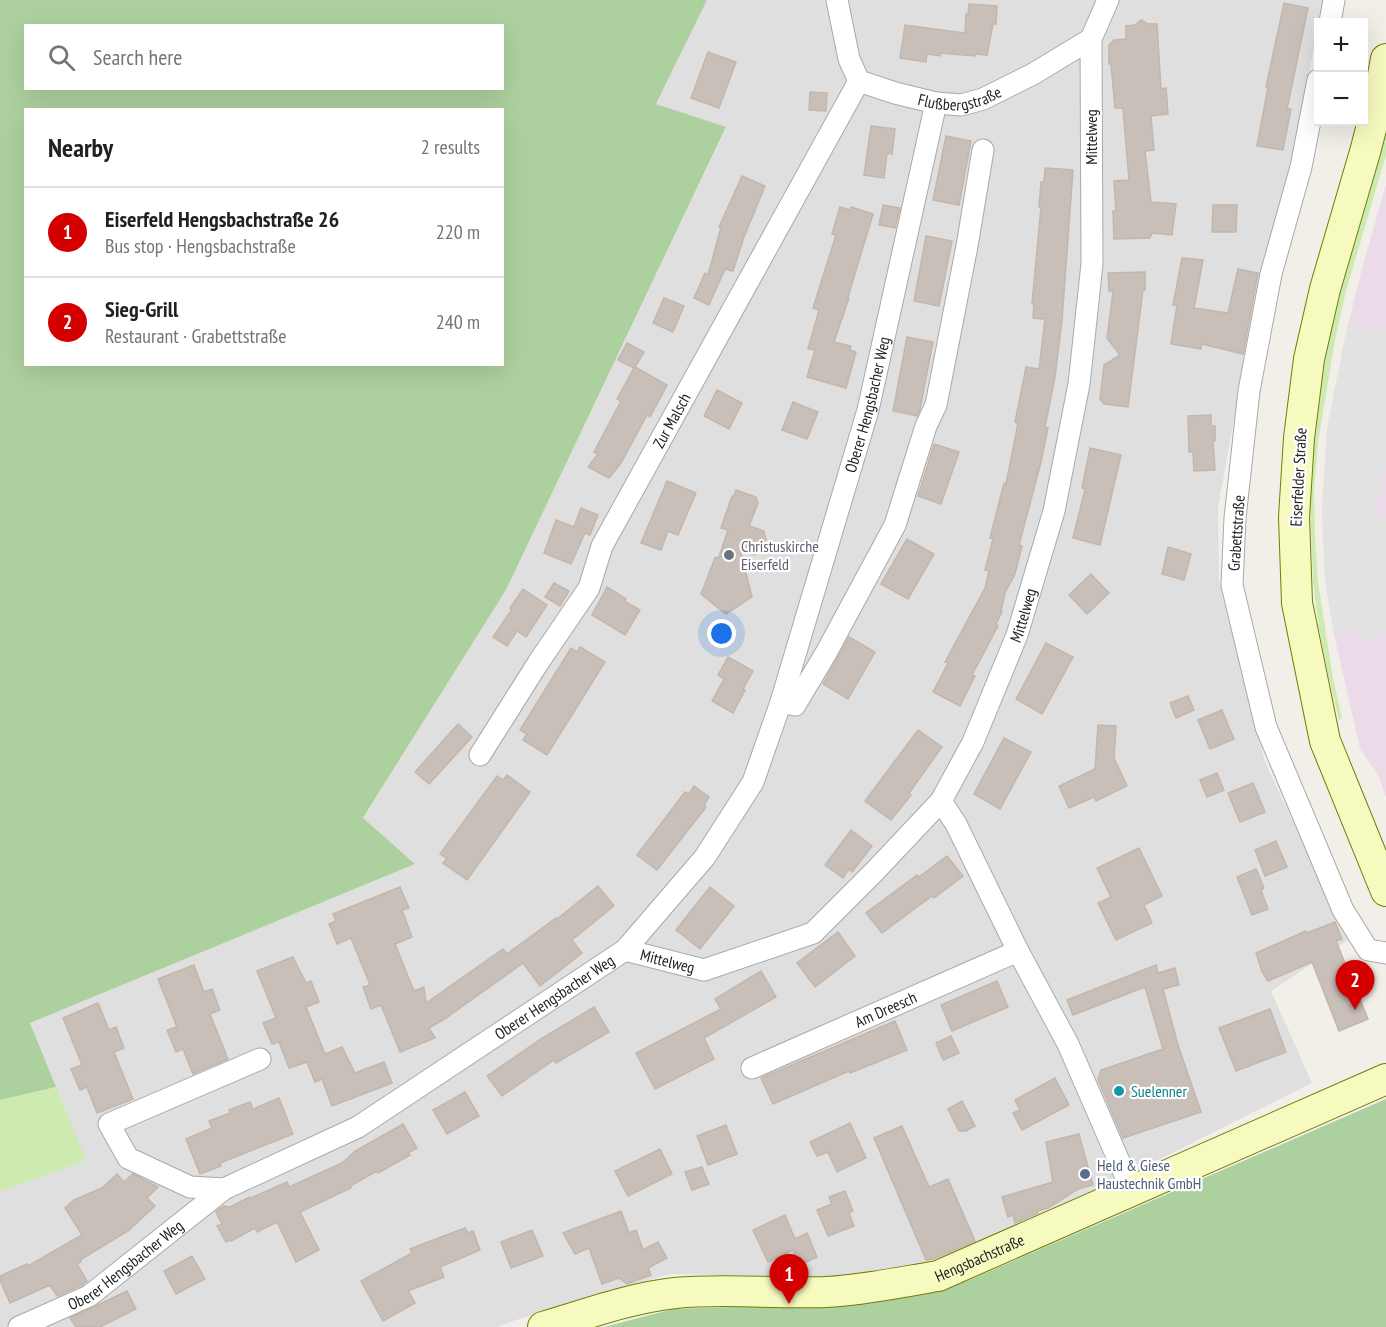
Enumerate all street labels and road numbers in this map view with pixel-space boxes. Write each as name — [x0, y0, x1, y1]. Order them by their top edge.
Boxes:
street label: Flußbergstraße — [916, 82, 1005, 115]
street label: Mittelweg — [1081, 109, 1101, 165]
street label: Oberer Hengsbacher Weg — [840, 335, 894, 475]
street label: Zur Malsch — [648, 389, 695, 451]
street label: Eiserfelder Straße — [1285, 427, 1311, 527]
street label: Grabettstraße — [1223, 494, 1249, 572]
street label: Mittelweg — [1005, 586, 1040, 645]
street label: Mittelweg — [638, 944, 697, 977]
street label: Oberer Hengsbacher Weg — [491, 950, 618, 1044]
street label: Am Dreesch — [852, 987, 920, 1032]
street label: Oberer Hengsbacher Weg — [65, 1215, 187, 1314]
street label: Hengsbachstraße — [932, 1229, 1027, 1286]

